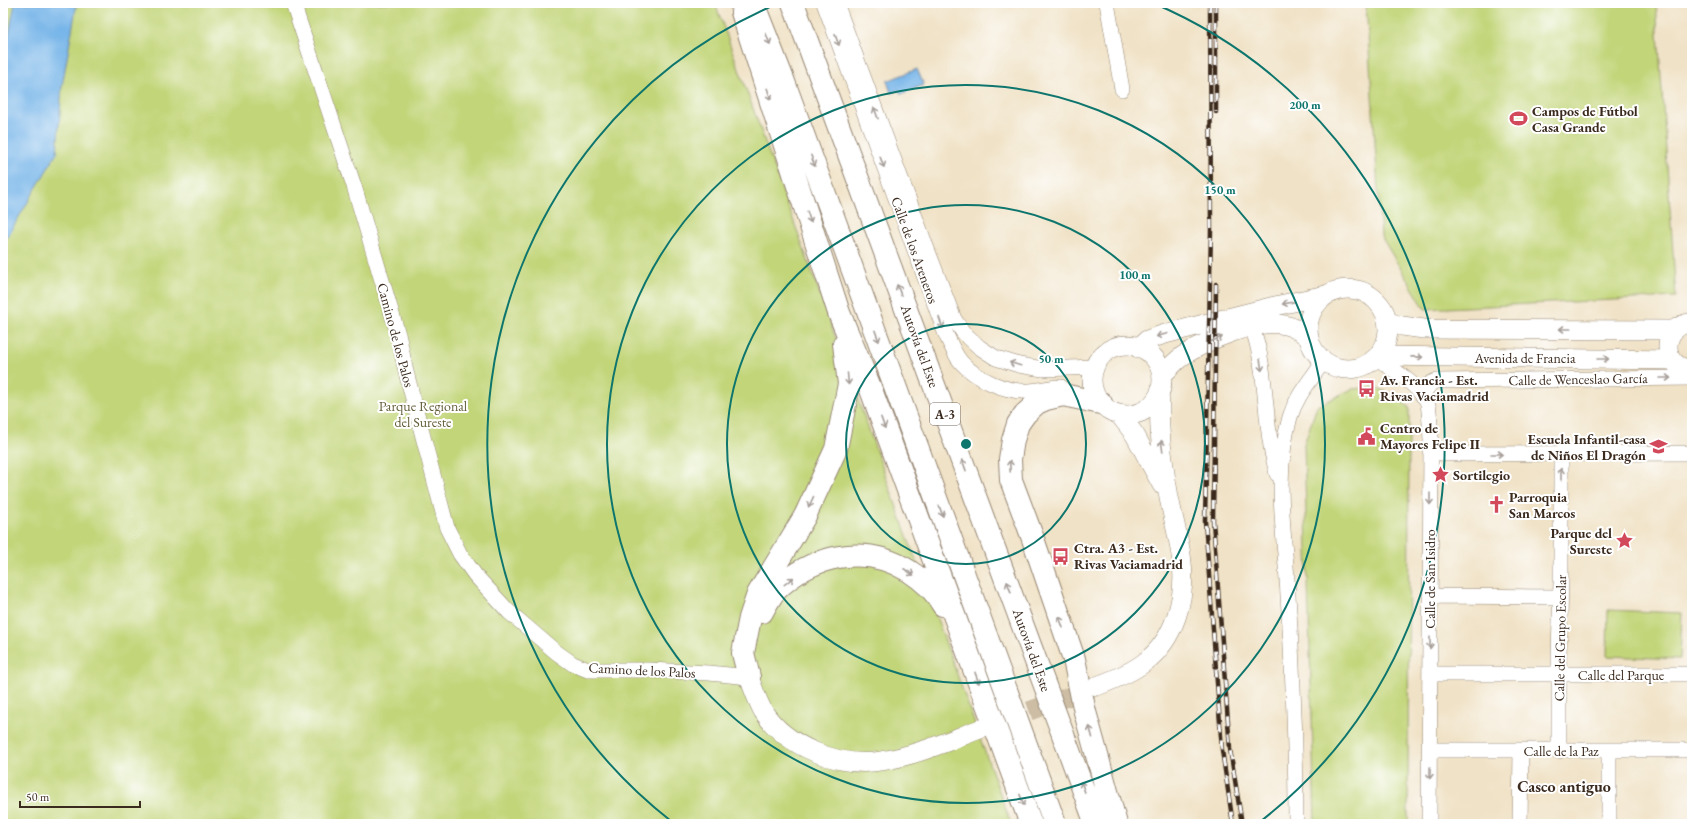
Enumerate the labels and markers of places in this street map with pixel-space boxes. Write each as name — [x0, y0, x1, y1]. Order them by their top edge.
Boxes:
place label: Campos de Fútbol Casa Grande — [1532, 102, 1638, 136]
sports icon: Campos de Fútbol Casa Grande — [1509, 109, 1529, 129]
place label: Av. Francia - Est. Rivas Vaciamadrid — [1379, 371, 1489, 405]
bus stop icon: Av. Francia - Est. Rivas Vaciamadrid — [1357, 378, 1377, 398]
place label: Centro de Mayores Felipe II — [1380, 419, 1480, 453]
public building icon: Centro de Mayores Felipe II — [1357, 426, 1377, 446]
place label: Escuela Infantil-casa de Niños El Dragón — [1528, 430, 1647, 464]
centre of rings — [959, 437, 973, 451]
school or university icon: Escuela Infantil-casa de Niños El Dragón — [1649, 437, 1669, 457]
place icon: Sortilegio — [1430, 465, 1450, 485]
place label: Sortilegio — [1453, 466, 1510, 484]
place label: Parroquia San Marcos — [1509, 488, 1575, 522]
church icon: Parroquia San Marcos — [1486, 495, 1506, 515]
place label: Parque del Sureste — [1550, 524, 1612, 558]
place icon: Parque del Sureste — [1615, 531, 1635, 551]
place label: Ctra. A3 - Est. Rivas Vaciamadrid — [1074, 539, 1183, 573]
bus stop icon: Ctra. A3 - Est. Rivas Vaciamadrid — [1051, 546, 1071, 566]

